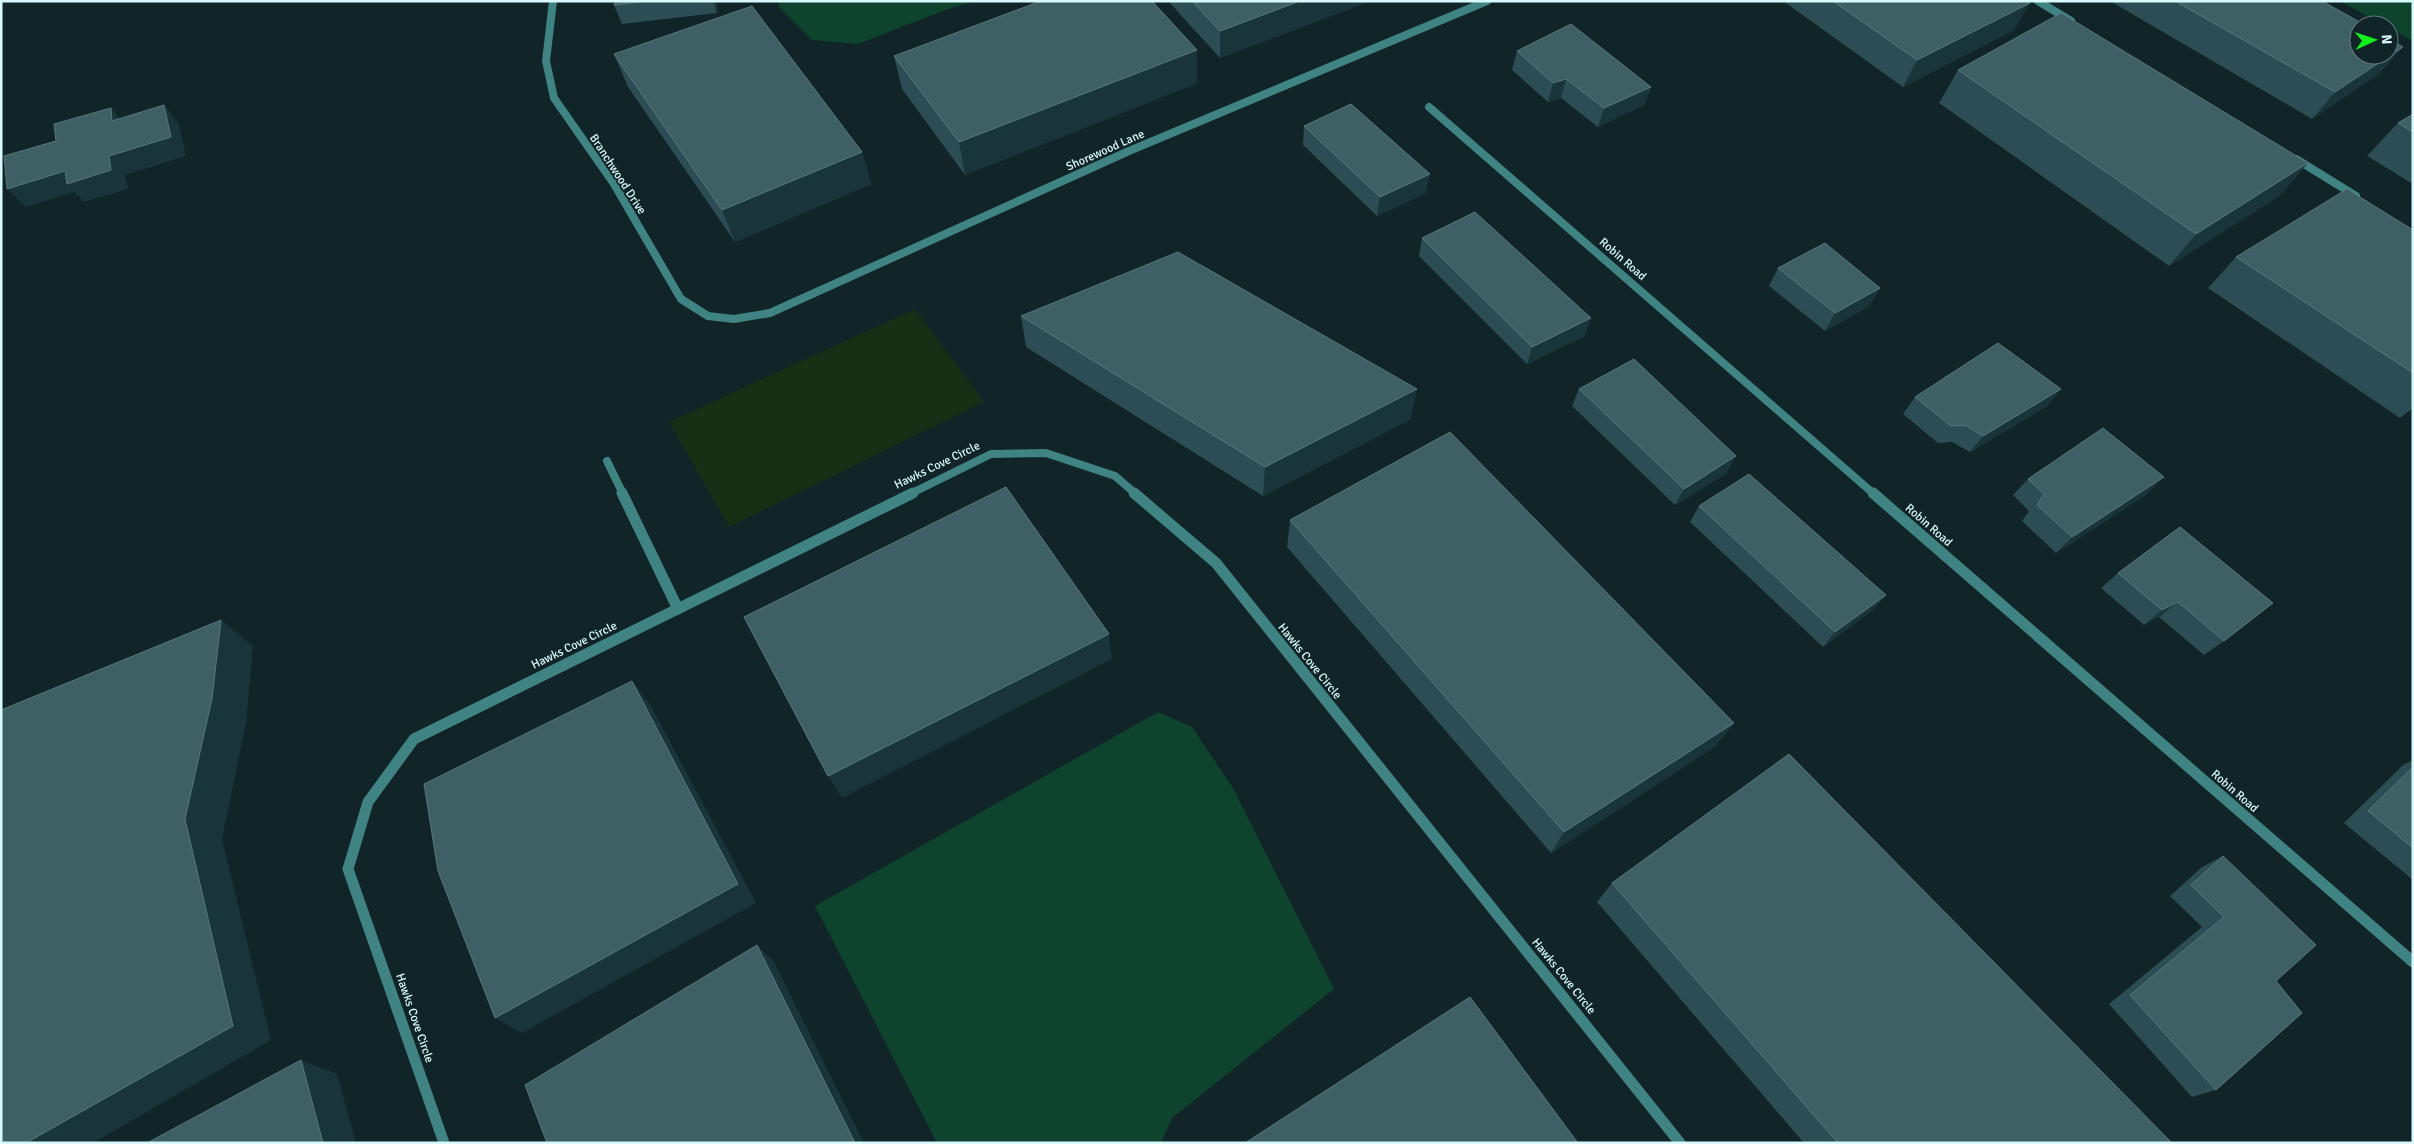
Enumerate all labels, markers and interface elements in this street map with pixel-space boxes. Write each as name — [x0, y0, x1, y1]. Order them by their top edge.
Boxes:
north arrow — [2349, 15, 2399, 65]
text: N — [2378, 34, 2395, 45]
street label: Shorewood Lane — [1064, 126, 1147, 174]
street label: Branchwood Drive — [586, 131, 649, 217]
street label: Robin Road — [1596, 235, 1649, 284]
street label: Hawks Cove Circle — [892, 438, 983, 493]
street label: Robin Road — [1902, 501, 1955, 550]
street label: Hawks Cove Circle — [529, 618, 620, 673]
street label: Hawks Cove Circle — [1274, 620, 1345, 702]
street label: Robin Road — [2208, 767, 2261, 816]
street label: Hawks Cove Circle — [1528, 935, 1599, 1017]
street label: Hawks Cove Circle — [392, 971, 437, 1065]

